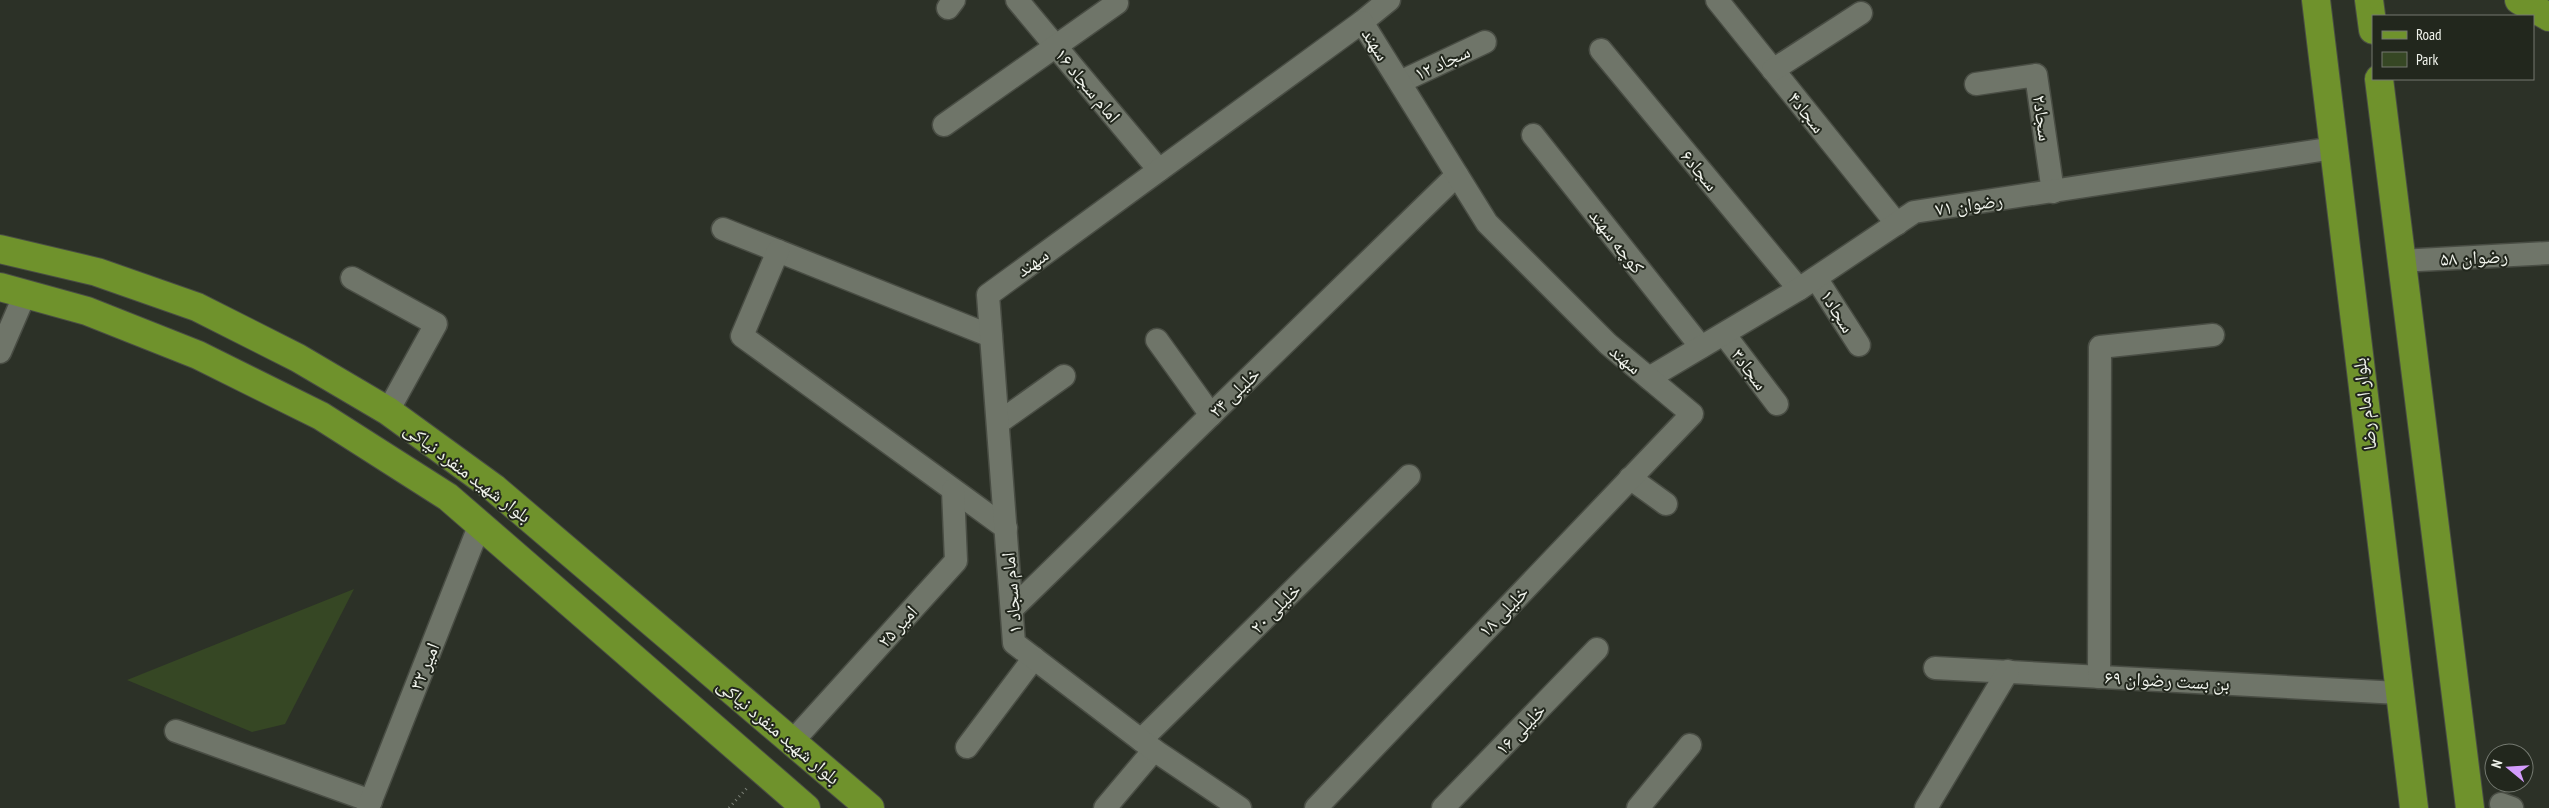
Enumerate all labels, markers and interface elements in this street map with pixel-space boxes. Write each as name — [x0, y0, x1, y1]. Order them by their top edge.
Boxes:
legend — [2372, 15, 2534, 80]
street label: سهند — [1357, 23, 1395, 65]
text: Road — [2416, 25, 2442, 44]
street label: سجاد ۱۲ — [1410, 39, 1474, 85]
street label: امام سجاد ۱۶ — [1048, 43, 1126, 129]
text: Park — [2416, 50, 2438, 69]
street label: سجاد۴ — [1783, 86, 1831, 138]
street label: سجاد۲ — [2028, 93, 2058, 143]
street label: سجاد۶ — [1676, 145, 1724, 195]
street label: رضوان ۷۱ — [1934, 187, 2004, 221]
street label: كوچه سهند — [1584, 204, 1650, 278]
street label: سهند — [1011, 242, 1053, 282]
street label: رضوان ۵۸ — [2439, 243, 2509, 271]
street label: سجاد۱ — [1816, 285, 1860, 337]
street label: سهند — [1605, 339, 1647, 379]
street label: سجاد۳ — [1726, 343, 1774, 395]
street label: بلوار امام رضا — [2346, 356, 2384, 452]
street label: خلیلی ۲۴ — [1203, 362, 1265, 422]
street label: بلوار شهید منفرد نیاکی — [400, 416, 536, 528]
street label: امام سجاد ۱ — [995, 551, 1029, 635]
street label: خلیلی ۲۰ — [1244, 577, 1306, 639]
street label: خلیلی ۱۸ — [1473, 580, 1533, 642]
street label: امیر ۲۵ — [872, 600, 922, 652]
street label: امیر ۳۲ — [404, 639, 444, 693]
street label: بن بست رضوان ۶۹ — [2104, 665, 2230, 695]
street label: بلوار شهید منفرد نیاکی — [713, 673, 845, 789]
street label: خلیلی ۱۶ — [1490, 698, 1550, 760]
north arrow — [2484, 743, 2534, 793]
text: N — [2487, 758, 2506, 770]

